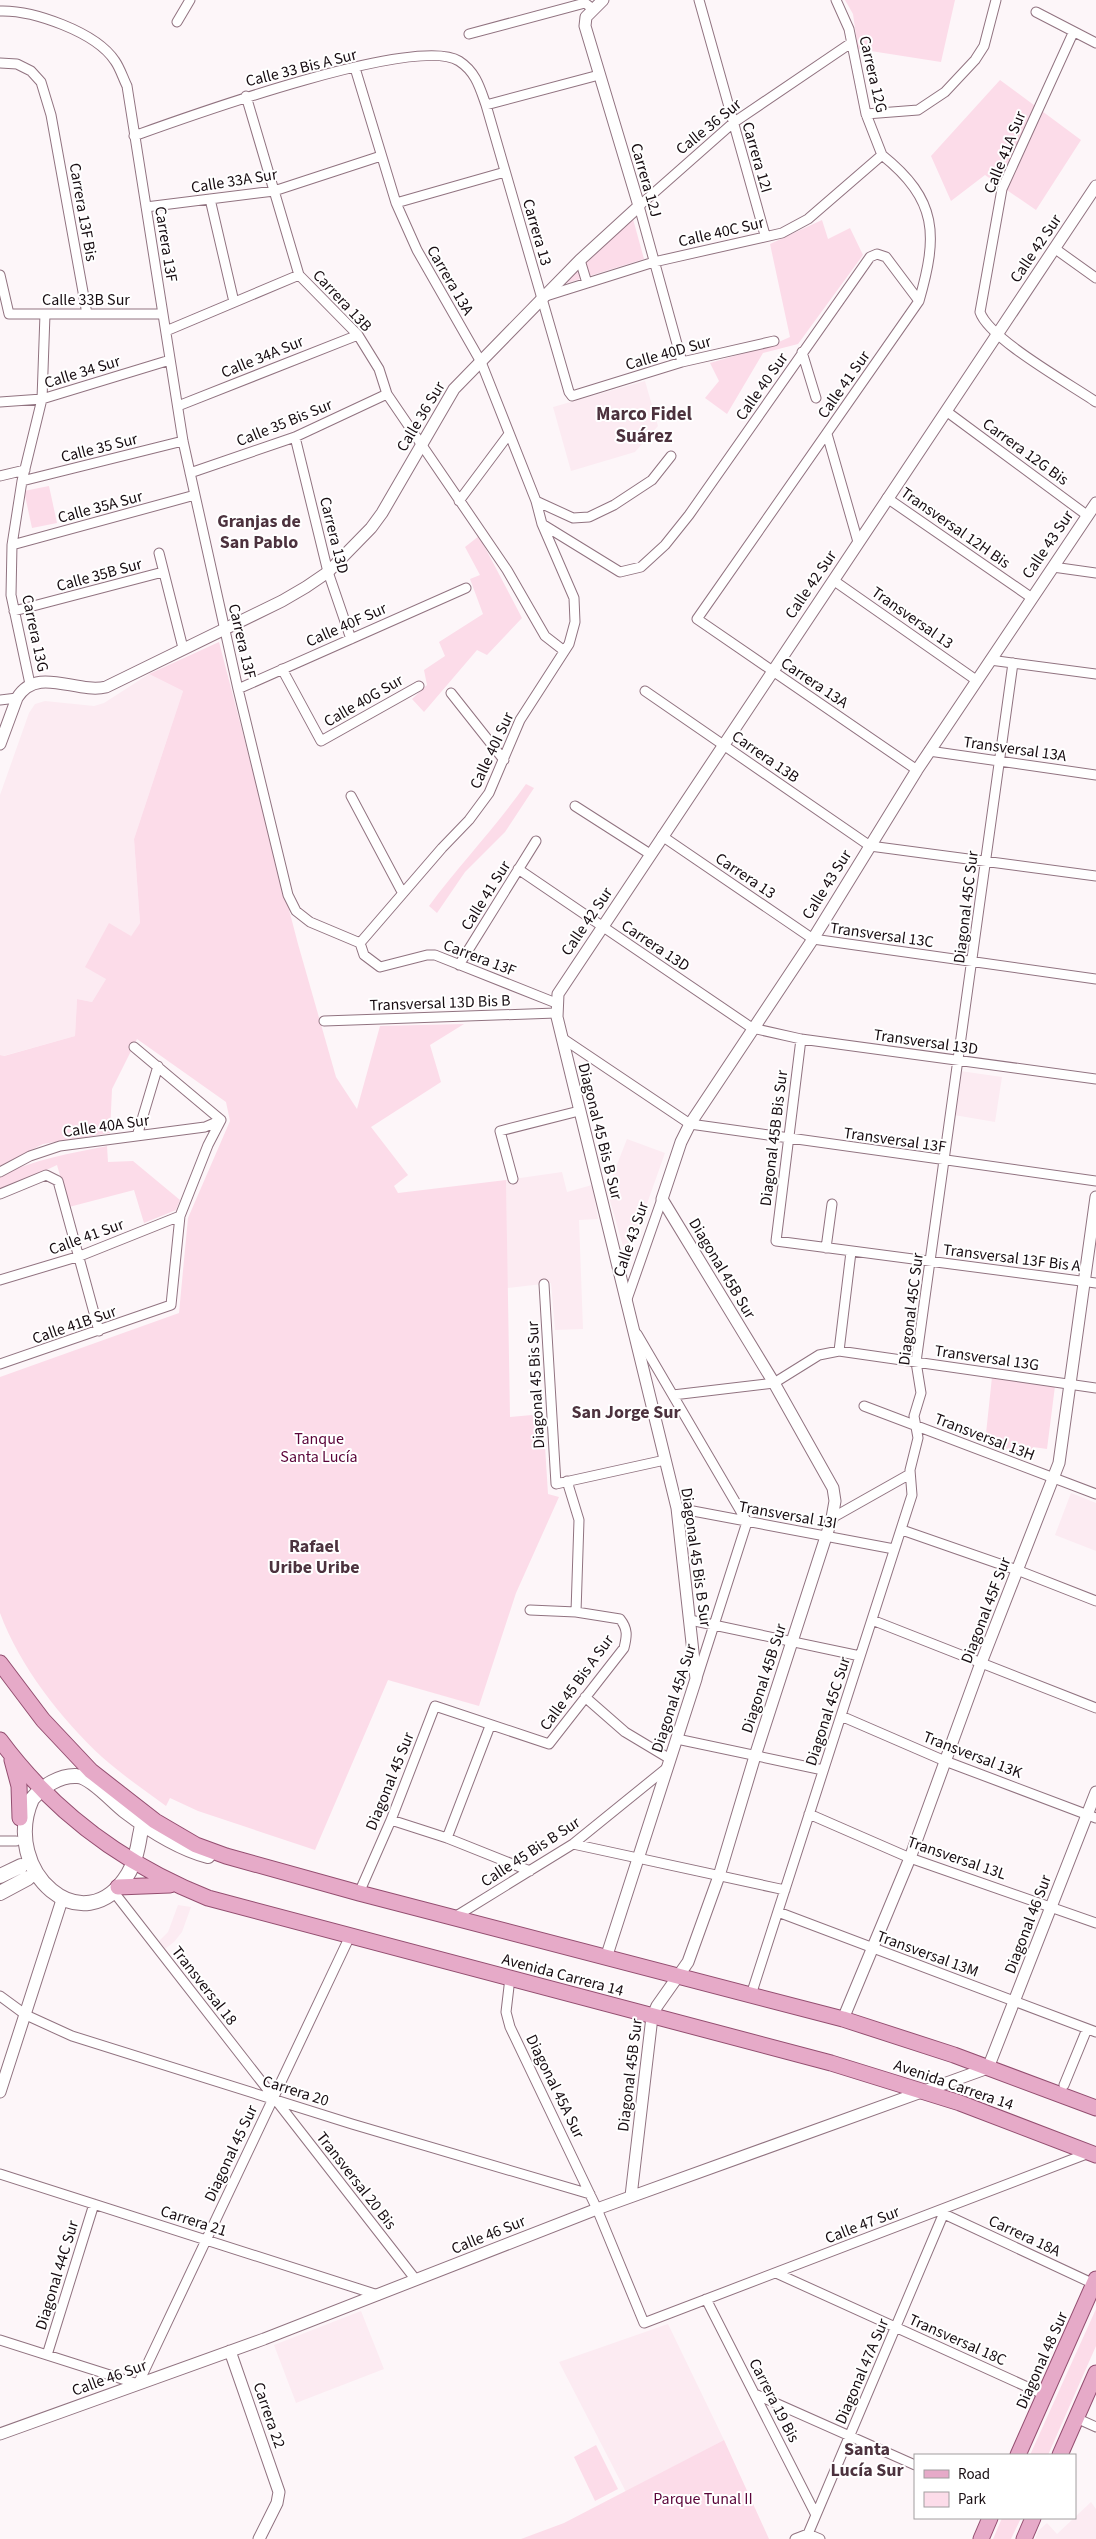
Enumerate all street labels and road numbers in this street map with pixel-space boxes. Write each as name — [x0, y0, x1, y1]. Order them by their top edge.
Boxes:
street label: Carrera 12G — [854, 34, 893, 115]
street label: Calle 33 Bis A Sur — [243, 43, 359, 92]
street label: Calle 36 Sur — [671, 93, 746, 160]
street label: Calle 41A Sur — [978, 107, 1032, 197]
street label: Carrera 12I — [736, 119, 778, 195]
street label: Carrera 12J — [625, 141, 667, 220]
street label: Carrera 13F Bis — [64, 161, 103, 263]
street label: Calle 33A Sur — [189, 163, 279, 199]
street label: Carrera 13 — [517, 196, 557, 268]
street label: Carrera 13F — [149, 205, 183, 284]
street label: Calle 42 Sur — [1005, 210, 1067, 287]
street label: Calle 40C Sur — [676, 211, 767, 253]
street label: Carrera 13A — [421, 242, 479, 320]
street label: Carrera 13B — [308, 265, 377, 337]
street label: Calle 33B Sur — [42, 289, 130, 311]
street label: Calle 34A Sur — [218, 330, 307, 383]
street label: Calle 40D Sur — [623, 330, 714, 376]
street label: Calle 41 Sur — [812, 346, 876, 423]
street label: Calle 40 Sur — [730, 348, 794, 425]
street label: Calle 34 Sur — [42, 350, 123, 394]
street label: Calle 36 Sur — [391, 377, 451, 456]
street label: Calle 35 Bis Sur — [233, 394, 336, 452]
street label: Carrera 12G Bis — [978, 413, 1073, 491]
street label: Calle 35 Sur — [59, 428, 140, 468]
street label: Transversal 12H Bis — [896, 482, 1015, 574]
street label: Calle 35A Sur — [55, 485, 146, 529]
street label: Carrera 13D — [314, 495, 354, 576]
street label: Calle 43 Sur — [1017, 506, 1079, 583]
street label: Calle 42 Sur — [780, 546, 842, 623]
street label: Calle 35B Sur — [54, 553, 145, 597]
street label: Transversal 13 — [867, 581, 958, 654]
street label: Carrera 13G — [16, 593, 54, 674]
street label: Calle 40F Sur — [303, 597, 391, 653]
street label: Carrera 13F — [223, 602, 261, 681]
street label: Carrera 13A — [776, 652, 853, 714]
street label: Calle 40G Sur — [320, 669, 408, 732]
street label: Calle 40I Sur — [464, 708, 520, 793]
street label: Carrera 13B — [727, 725, 804, 788]
street label: Transversal 13A — [962, 731, 1068, 767]
street label: Calle 43 Sur — [797, 845, 857, 924]
street label: Carrera 13 — [711, 848, 780, 904]
street label: Diagonal 45C Sur — [948, 849, 984, 965]
street label: Calle 41 Sur — [456, 856, 516, 935]
street label: Calle 42 Sur — [556, 883, 618, 960]
street label: Carrera 13D — [617, 915, 694, 977]
street label: Transversal 13C — [829, 917, 935, 953]
street label: Carrera 13F — [440, 934, 519, 982]
street label: Transversal 13D Bis B — [369, 990, 511, 1016]
street label: Transversal 13D — [872, 1024, 980, 1060]
street label: Diagonal 45 Bis B Sur — [572, 1061, 628, 1202]
street label: Diagonal 45B Bis Sur — [755, 1068, 793, 1207]
street label: Calle 40A Sur — [61, 1109, 151, 1143]
street label: Transversal 13F — [842, 1122, 948, 1158]
street label: Calle 43 Sur — [608, 1198, 654, 1280]
street label: Calle 41 Sur — [46, 1213, 127, 1261]
street label: Diagonal 45B Sur — [683, 1214, 761, 1323]
street label: Transversal 13F Bis A — [942, 1239, 1082, 1277]
street label: Diagonal 45C Sur — [893, 1251, 929, 1367]
street label: Calle 41B Sur — [29, 1300, 120, 1350]
street label: Diagonal 45 Bis Sur — [522, 1320, 550, 1449]
street label: Transversal 13G — [933, 1340, 1040, 1376]
street label: Transversal 13H — [931, 1408, 1038, 1466]
street label: Diagonal 45 Bis B Sur — [675, 1486, 717, 1629]
street label: Transversal 13I — [737, 1496, 839, 1534]
street label: Diagonal 45F Sur — [956, 1554, 1016, 1667]
street label: Diagonal 45B Sur — [736, 1620, 792, 1736]
street label: Calle 45 Bis A Sur — [535, 1630, 619, 1735]
street label: Diagonal 45A Sur — [646, 1641, 702, 1755]
street label: Diagonal 45C Sur — [800, 1654, 856, 1769]
street label: Transversal 13K — [920, 1726, 1026, 1784]
street label: Diagonal 45 Sur — [360, 1728, 420, 1834]
street label: Calle 45 Bis B Sur — [477, 1811, 585, 1892]
street label: Transversal 13L — [904, 1831, 1009, 1885]
street label: Diagonal 46 Sur — [999, 1871, 1057, 1977]
street label: Transversal 13M — [874, 1925, 982, 1983]
street label: Transversal 18 — [166, 1941, 242, 2030]
street label: Avenida Carrera 14 — [499, 1948, 626, 2002]
street label: Diagonal 45B Sur — [612, 2017, 648, 2133]
street label: Diagonal 45A Sur — [520, 2031, 590, 2142]
street label: Avenida Carrera 14 — [891, 2054, 1016, 2116]
street label: Carrera 20 — [260, 2070, 332, 2112]
street label: Diagonal 45 Sur — [199, 2101, 263, 2205]
street label: Transversal 20 Bis — [311, 2127, 402, 2234]
street label: Carrera 21 — [158, 2200, 230, 2242]
street label: Calle 47 Sur — [822, 2200, 903, 2249]
street label: Calle 46 Sur — [448, 2210, 529, 2260]
street label: Carrera 18A — [985, 2210, 1064, 2262]
street label: Diagonal 44C Sur — [30, 2217, 84, 2333]
street label: Diagonal 48 Sur — [1011, 2308, 1073, 2413]
street label: Transversal 18C — [905, 2309, 1010, 2371]
street label: Diagonal 47A Sur — [830, 2315, 894, 2428]
street label: Calle 46 Sur — [69, 2354, 150, 2402]
street label: Carrera 19 Bis — [743, 2355, 805, 2447]
street label: Carrera 22 — [248, 2379, 291, 2451]

